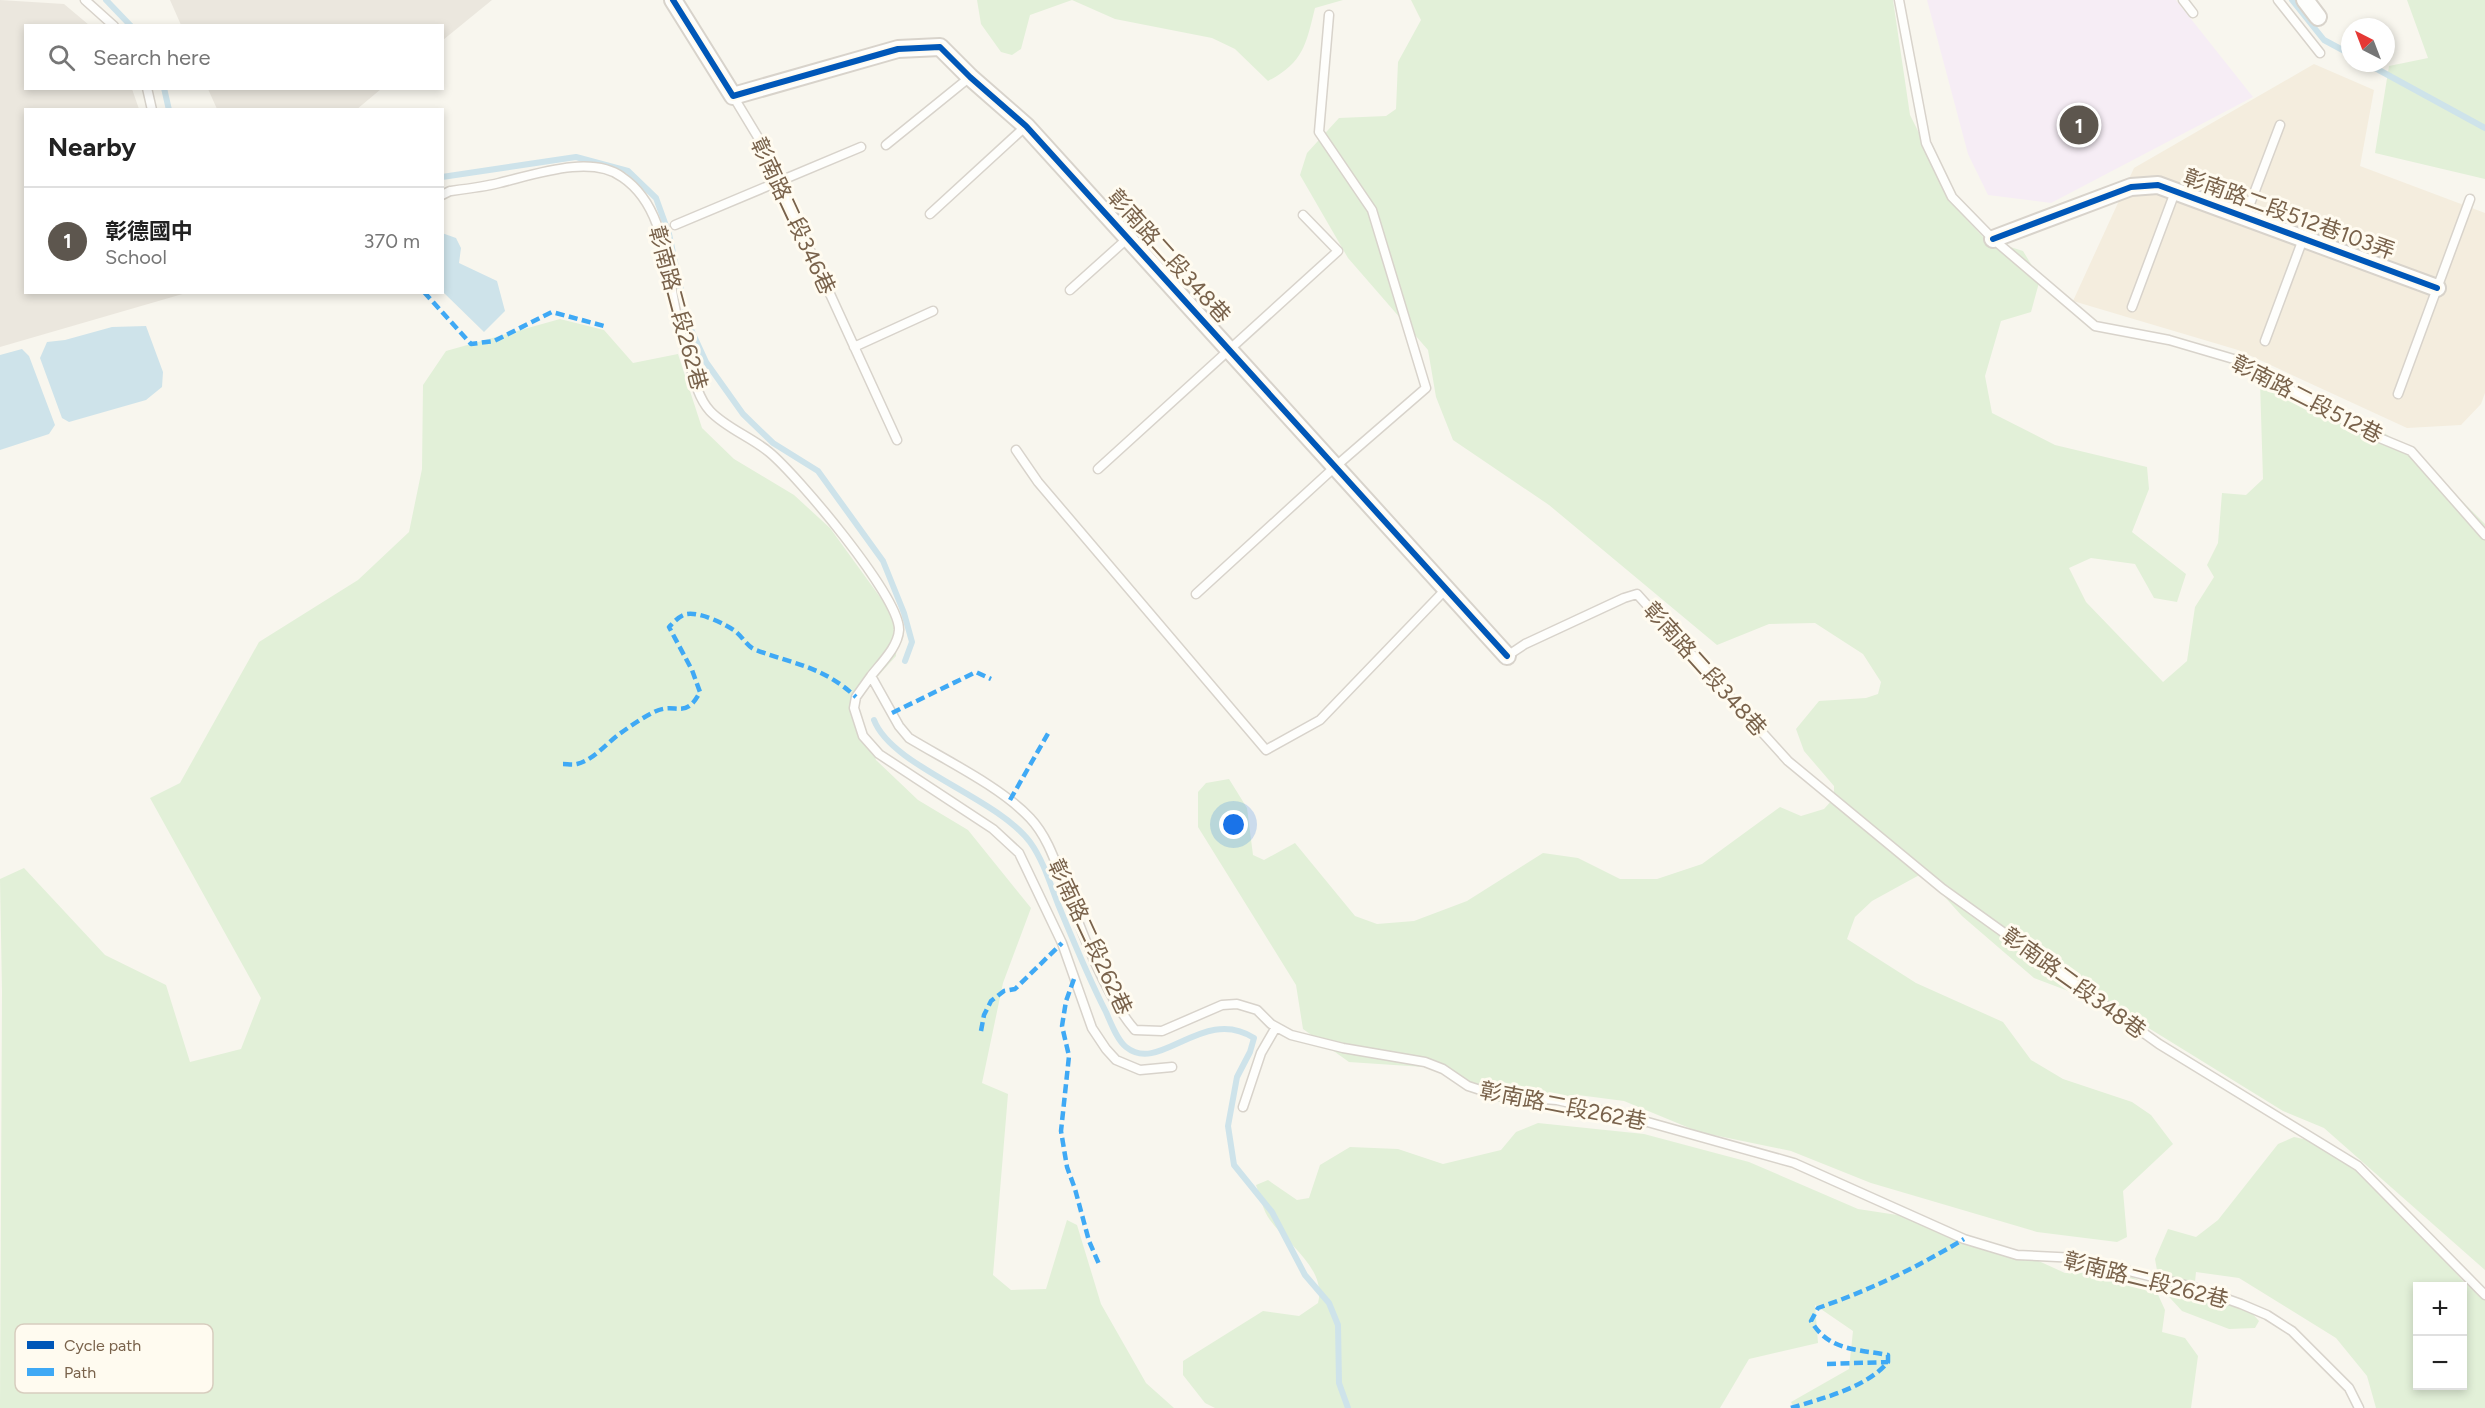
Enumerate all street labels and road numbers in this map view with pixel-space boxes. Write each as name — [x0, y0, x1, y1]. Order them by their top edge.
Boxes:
street label: 彰南路二段346巷 — [745, 133, 841, 299]
street label: 彰南路二段512巷103弄 — [2180, 163, 2398, 265]
street label: 彰南路二段348巷 — [1102, 183, 1236, 329]
street label: 彰南路二段262巷 — [643, 223, 713, 393]
street label: 彰南路二段512巷 — [2227, 349, 2387, 449]
street label: 彰南路二段348巷 — [1638, 596, 1772, 742]
street label: 彰南路二段262巷 — [1042, 855, 1138, 1019]
street label: 彰南路二段348巷 — [1997, 922, 2151, 1044]
street label: 彰南路二段262巷 — [1477, 1077, 1649, 1135]
street label: 彰南路二段262巷 — [2061, 1246, 2231, 1314]

